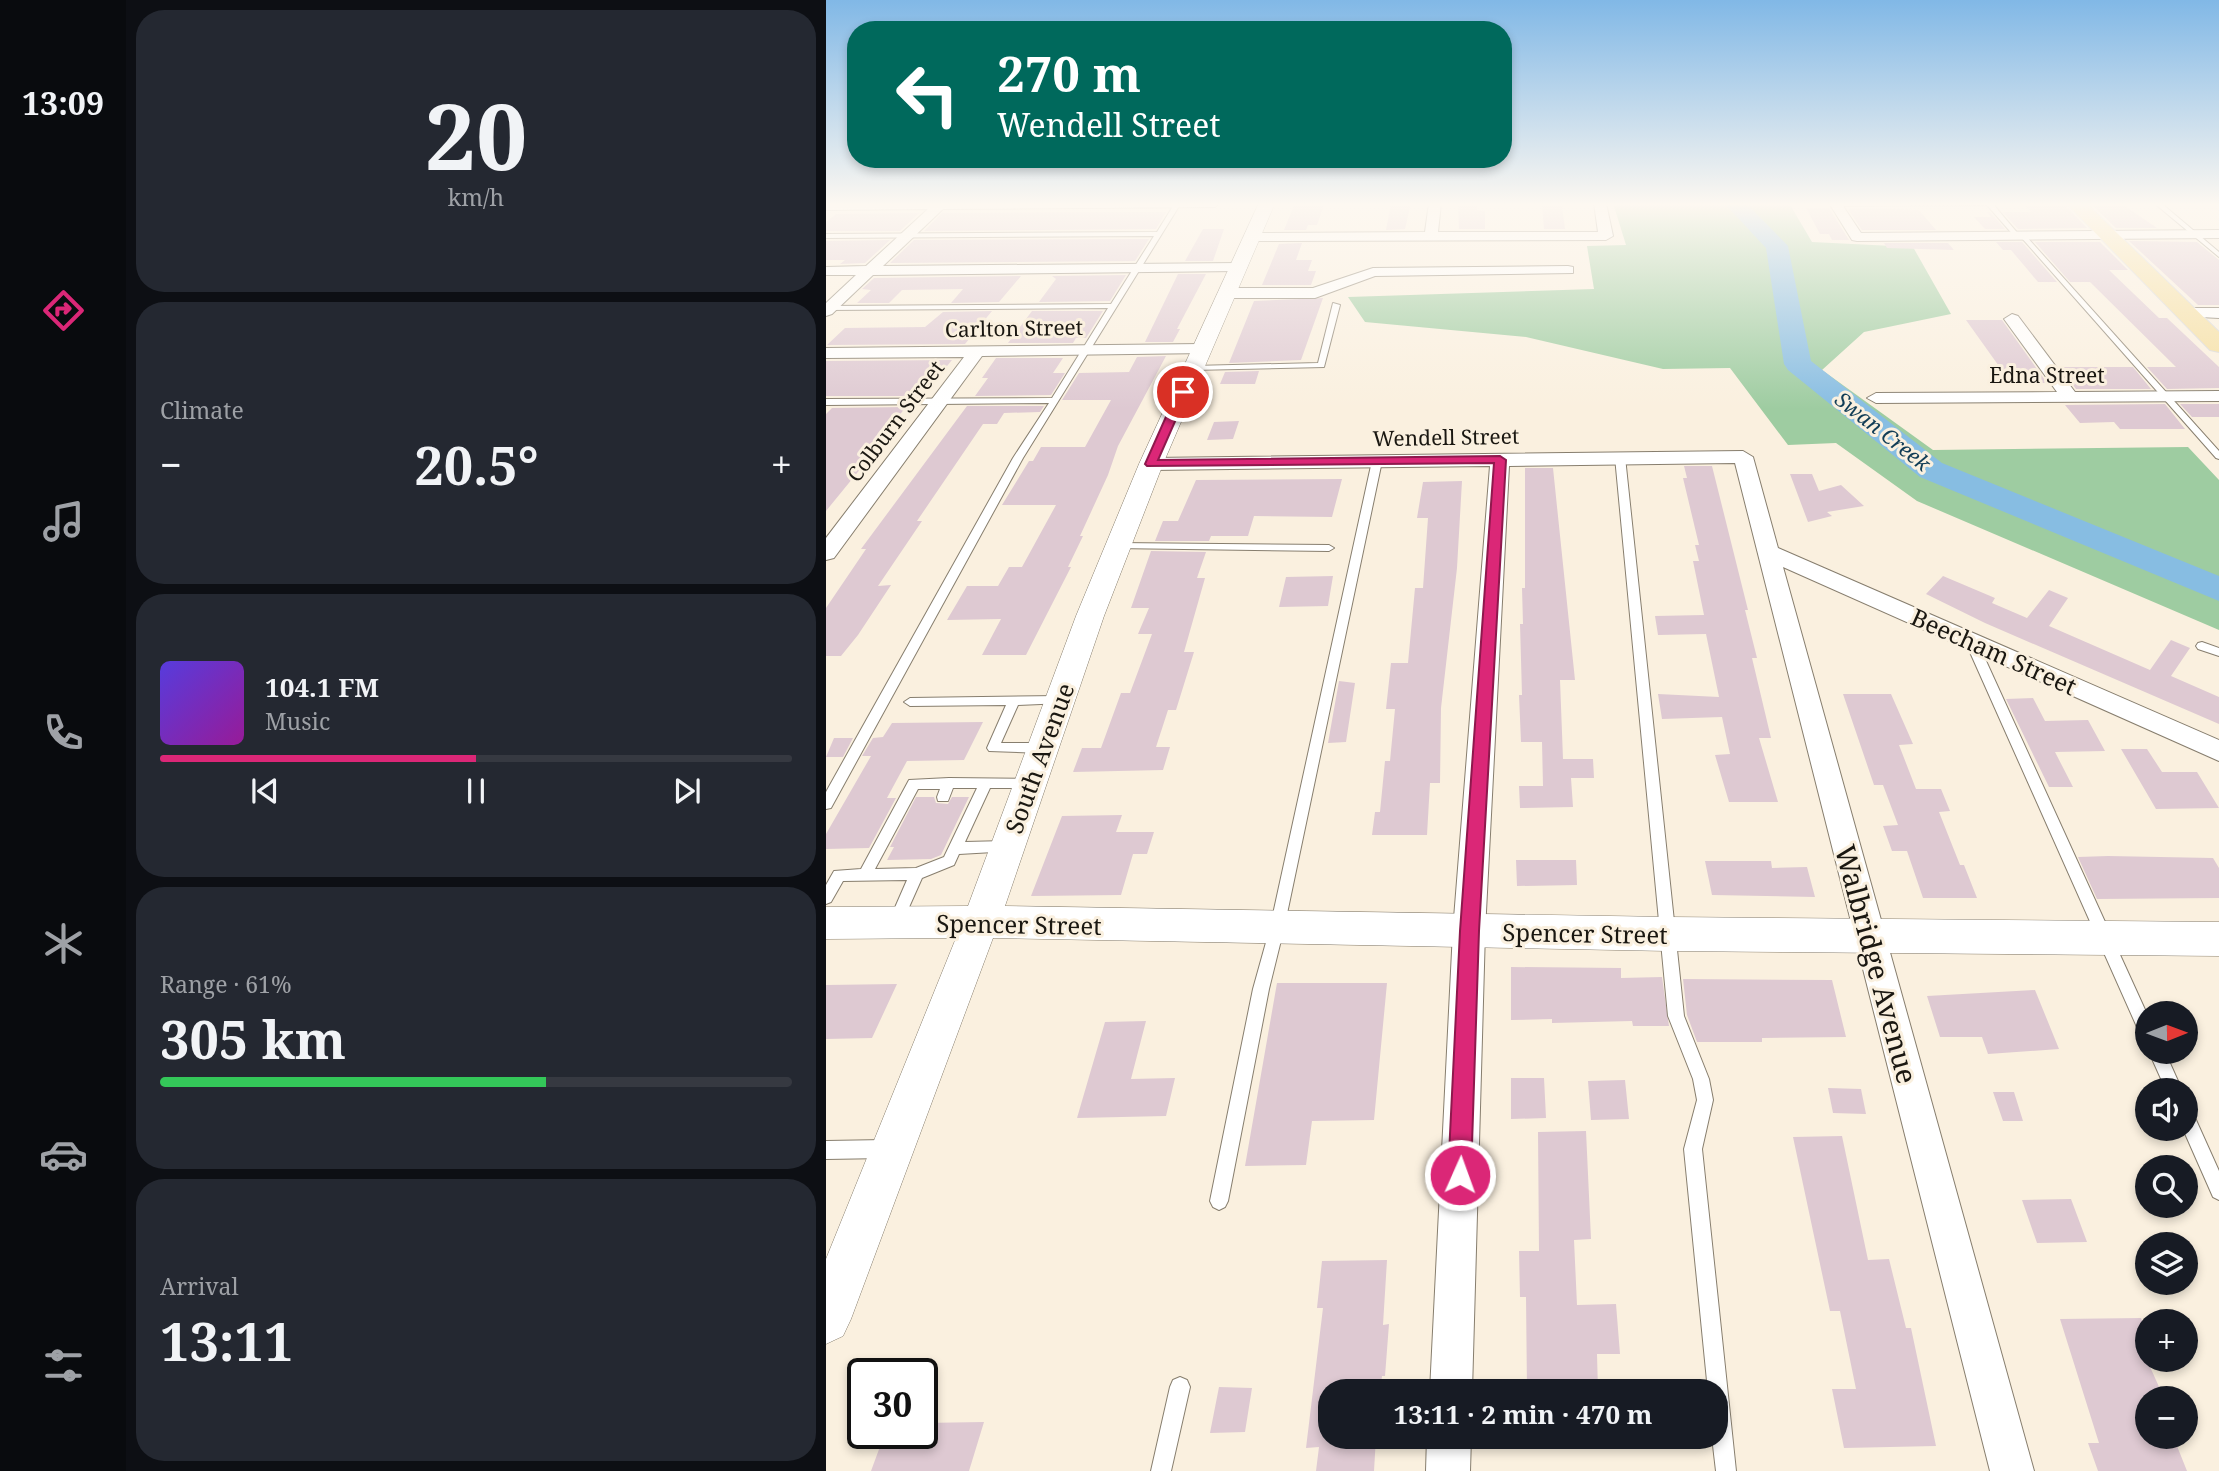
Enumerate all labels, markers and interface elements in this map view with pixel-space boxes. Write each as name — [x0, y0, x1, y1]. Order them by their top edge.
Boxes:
text: 270 m — [997, 40, 1141, 106]
icon: left — [882, 49, 973, 140]
text: 20 — [425, 73, 527, 197]
text: 13:09 — [22, 81, 104, 124]
text: Wendell Street — [997, 103, 1221, 146]
text: km/h — [448, 181, 504, 213]
icon: directions — [39, 286, 88, 335]
street label: Carlton Street — [945, 313, 1083, 343]
street label: Colburn Street — [840, 355, 950, 487]
street label: Edna Street — [1989, 361, 2105, 389]
pin — [1153, 362, 1213, 422]
icon: arrive — [1164, 373, 1202, 411]
water label: Swan Creek — [1830, 385, 1937, 478]
text: Climate — [160, 394, 244, 426]
street label: Wendell Street — [1372, 422, 1520, 452]
text: 20.5° — [414, 429, 539, 500]
text: − — [160, 438, 182, 490]
text: + — [771, 438, 792, 490]
icon: music — [39, 497, 88, 546]
street label: Beecham Street — [1906, 600, 2082, 702]
text: 104.1 FM — [265, 669, 379, 705]
street label: South Avenue — [996, 678, 1082, 838]
text: Music — [265, 705, 330, 737]
icon: phone — [39, 708, 88, 757]
icon: previous — [246, 772, 284, 810]
icon: pause — [457, 772, 495, 810]
icon: next — [668, 772, 706, 810]
street label: Walbridge Avenue — [1827, 840, 1927, 1088]
street label: Spencer Street — [936, 906, 1102, 942]
street label: Spencer Street — [1502, 915, 1668, 951]
icon: climate — [39, 919, 88, 968]
text: Range · 61% — [160, 968, 292, 1000]
north arrow — [2135, 1001, 2198, 1064]
map controls — [2135, 1001, 2198, 1449]
text: 305 km — [160, 1003, 346, 1074]
button: sound — [2135, 1078, 2198, 1141]
icon: car — [39, 1130, 88, 1179]
position arrow — [1423, 1138, 1497, 1212]
button: search — [2135, 1155, 2198, 1218]
button: layers — [2135, 1232, 2198, 1295]
text: Arrival — [160, 1270, 239, 1302]
text: 13:11 — [160, 1305, 293, 1376]
button: + — [2135, 1309, 2198, 1372]
icon: filters — [39, 1341, 88, 1390]
speed limit sign: 30 — [847, 1358, 938, 1449]
button: − — [2135, 1386, 2198, 1449]
text: 13:11 · 2 min · 470 m — [1393, 1396, 1653, 1432]

